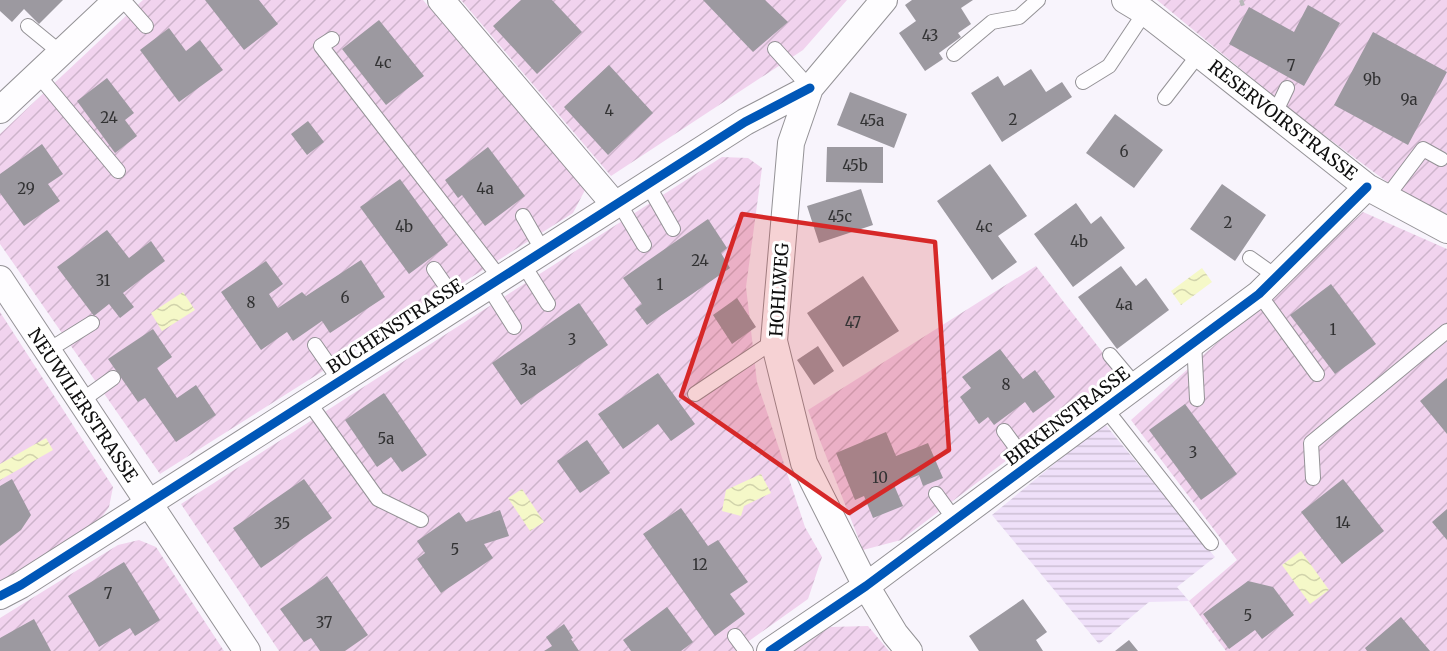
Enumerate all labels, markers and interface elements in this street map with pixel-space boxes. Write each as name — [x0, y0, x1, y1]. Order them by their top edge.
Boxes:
house number: 43 — [922, 26, 938, 45]
house number: 4c — [375, 53, 392, 72]
street label: RESERVOIRSTRASSE — [1204, 55, 1363, 186]
house number: 7 — [1287, 56, 1296, 75]
house number: 9b — [1363, 70, 1381, 89]
house number: 9a — [1400, 90, 1418, 109]
house number: 4 — [604, 101, 614, 120]
house number: 24 — [100, 108, 118, 127]
house number: 2 — [1009, 110, 1018, 129]
house number: 45a — [860, 111, 884, 130]
house number: 6 — [1119, 142, 1129, 161]
house number: 45b — [842, 156, 868, 175]
house number: 29 — [17, 179, 35, 198]
house number: 4a — [476, 179, 494, 198]
house number: 45c — [828, 207, 853, 226]
house number: 2 — [1224, 213, 1233, 232]
house number: 4b — [395, 217, 413, 236]
house number: 4c — [976, 217, 993, 236]
house number: 4b — [1070, 232, 1088, 251]
street label: HOHLWEG — [764, 242, 794, 338]
house number: 24 — [691, 251, 709, 270]
house number: 31 — [96, 271, 111, 290]
street label: BUCHENSTRASSE — [322, 273, 468, 379]
house number: 1 — [657, 275, 664, 294]
house number: 6 — [340, 288, 350, 307]
house number: 8 — [247, 293, 256, 312]
house number: 4a — [1115, 295, 1133, 314]
house number: 47 — [845, 313, 862, 332]
house number: 1 — [1330, 320, 1337, 339]
street label: NEUWILERSTRASSE — [23, 324, 143, 487]
house number: 3 — [568, 330, 576, 349]
house number: 3a — [520, 360, 536, 379]
street label: BIRKENSTRASSE — [1000, 361, 1134, 470]
house number: 8 — [1002, 375, 1011, 394]
house number: 5a — [378, 429, 394, 448]
house number: 3 — [1189, 443, 1197, 462]
house number: 10 — [872, 468, 888, 487]
house number: 14 — [1335, 513, 1351, 532]
house number: 35 — [274, 514, 290, 533]
house number: 5 — [451, 540, 459, 559]
house number: 12 — [692, 555, 708, 574]
house number: 7 — [104, 584, 113, 603]
house number: 5 — [1244, 606, 1252, 625]
house number: 37 — [316, 613, 333, 632]

